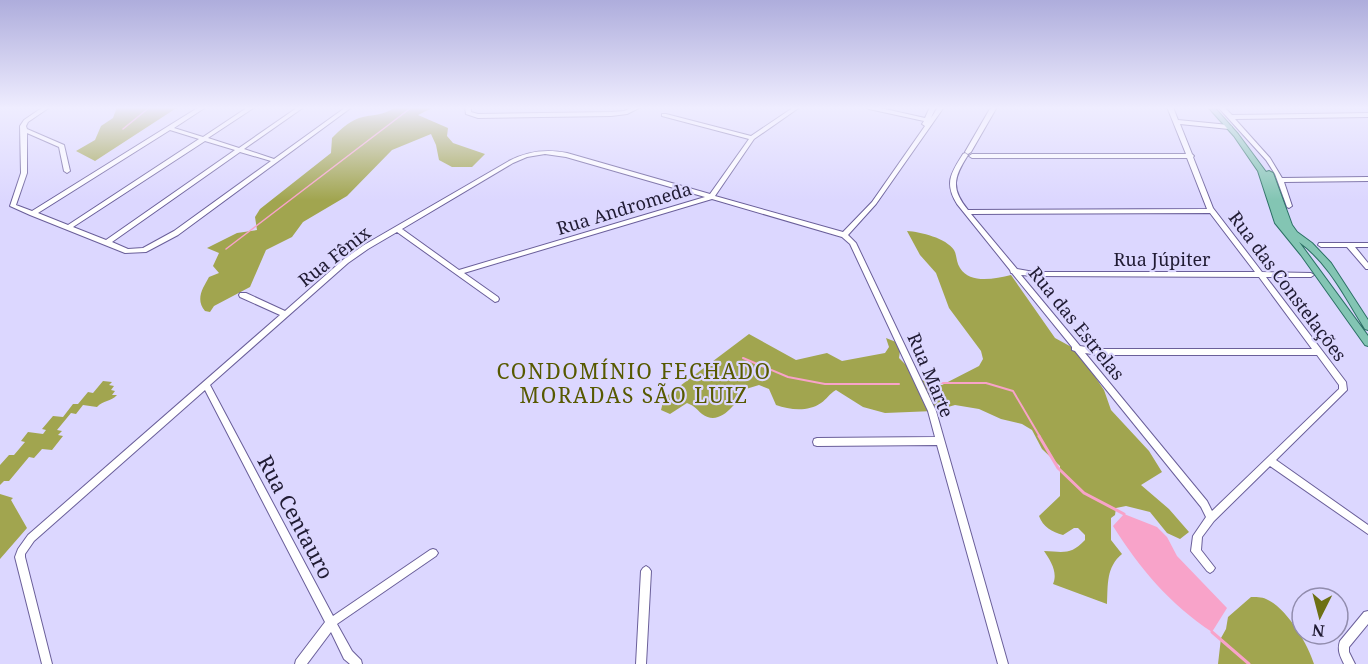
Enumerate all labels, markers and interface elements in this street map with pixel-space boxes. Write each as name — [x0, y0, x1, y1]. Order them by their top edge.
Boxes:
street label: Rua Andromeda — [554, 176, 694, 240]
street label: Rua das Constelações — [1224, 206, 1352, 366]
street label: Rua Fênix — [293, 220, 375, 292]
street label: Rua Júpiter — [1113, 247, 1211, 271]
street label: Rua das Estrelas — [1024, 261, 1130, 385]
street label: Rua Marte — [902, 329, 960, 421]
district label: CONDOMÍNIO FECHADO MORADAS SÃO LUIZ — [496, 357, 772, 409]
street label: Rua Centauro — [252, 450, 340, 584]
north arrow — [1290, 586, 1350, 646]
text: N — [1311, 619, 1326, 643]

